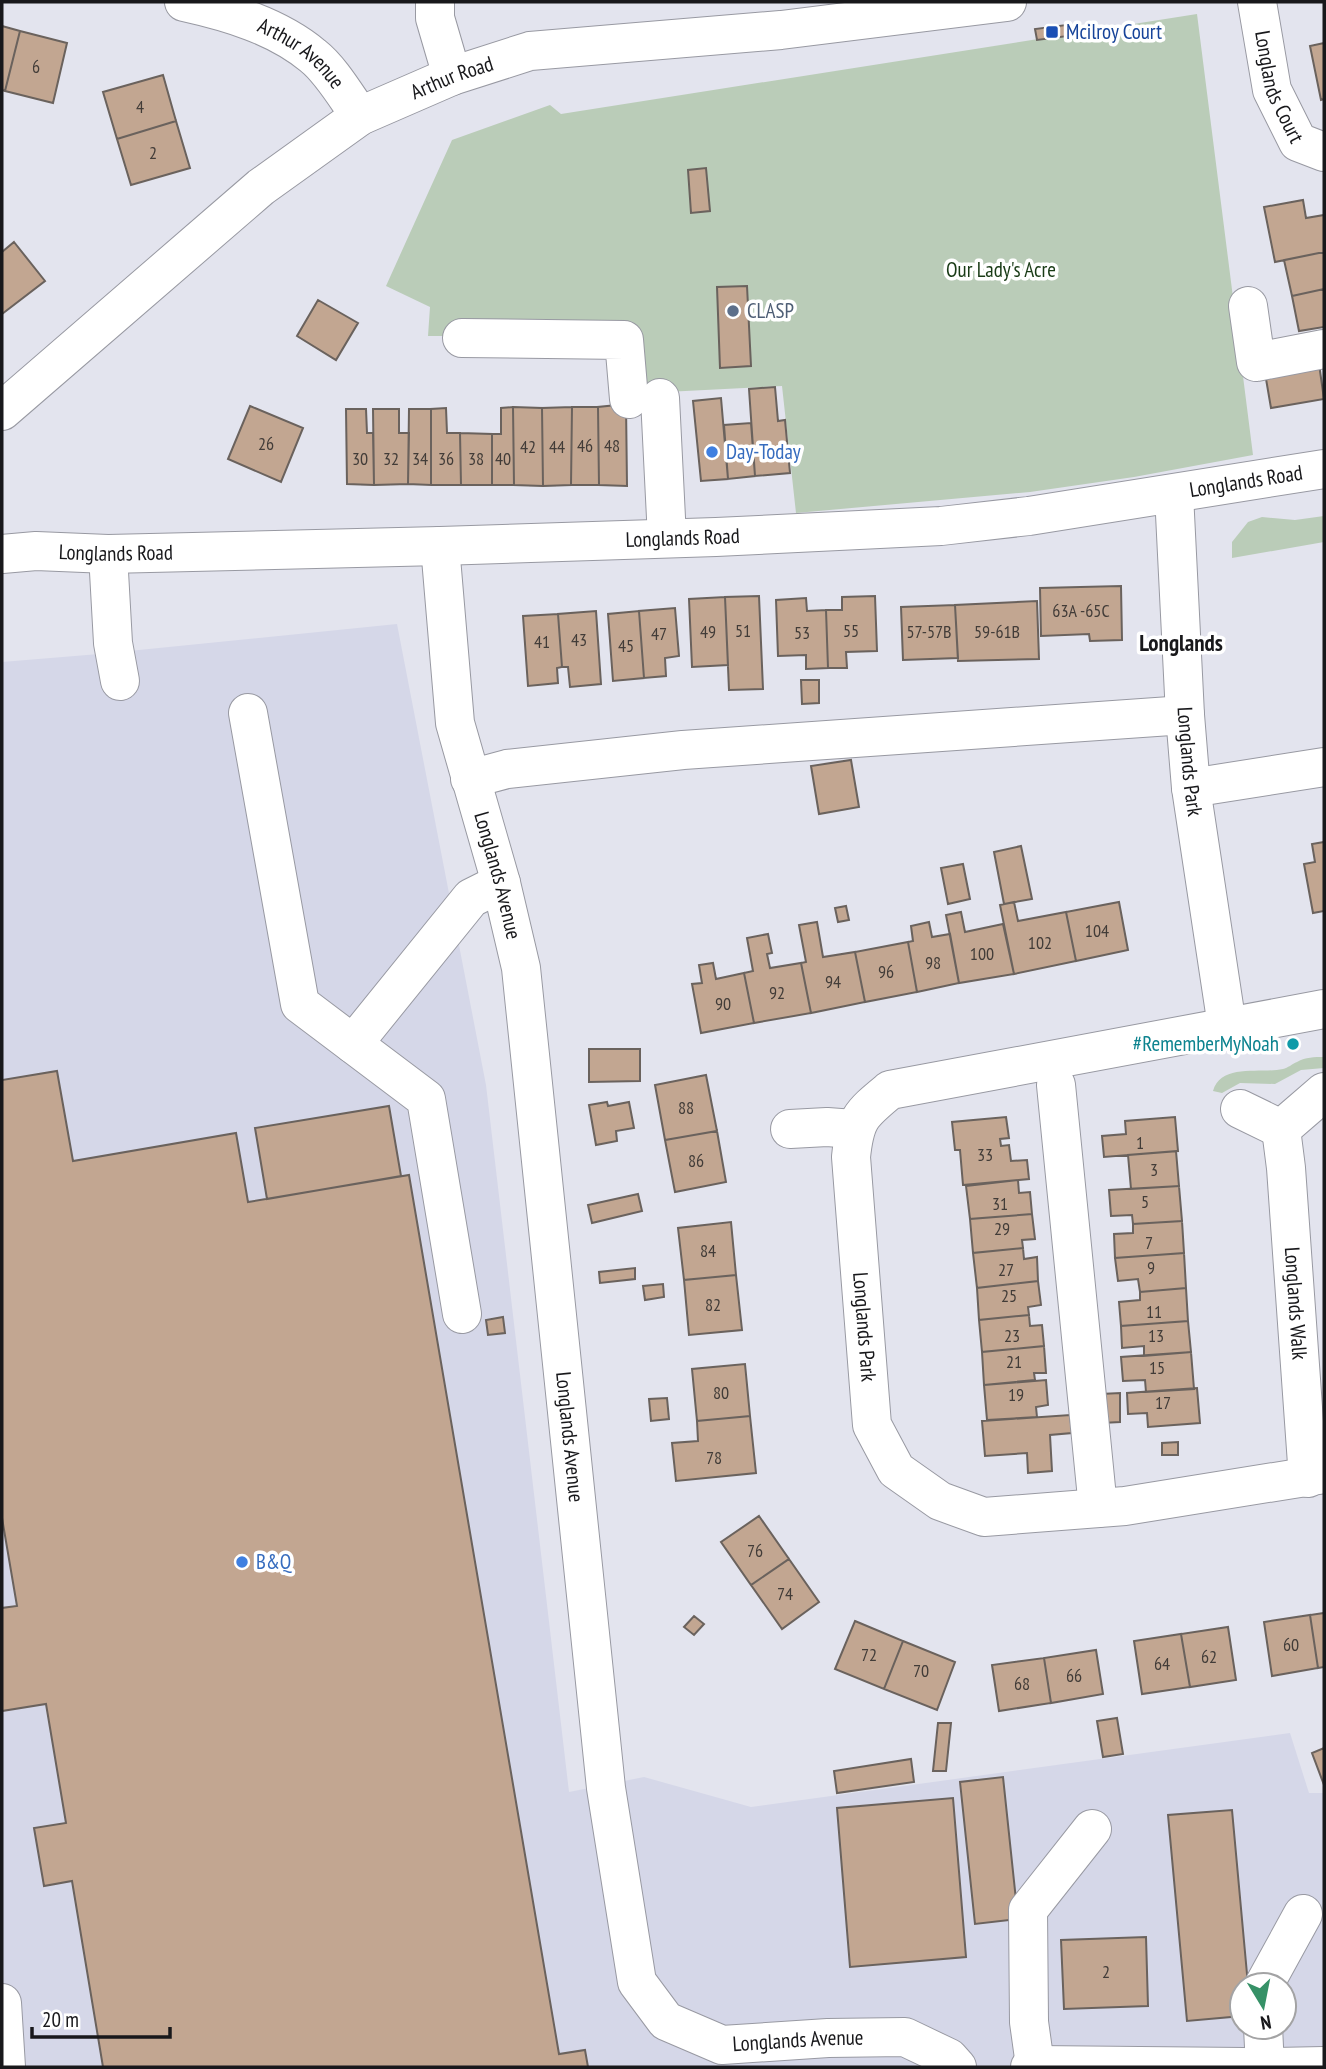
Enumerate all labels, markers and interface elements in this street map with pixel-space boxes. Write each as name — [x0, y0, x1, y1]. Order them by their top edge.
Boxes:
street label: Arthur Avenue — [254, 11, 351, 94]
place label: Mcilroy Court — [1066, 18, 1162, 45]
marker: Mcilroy Court — [1044, 24, 1060, 40]
street label: Longlands Court — [1249, 28, 1310, 147]
street label: Arthur Road — [406, 50, 497, 105]
house number: 6 — [32, 55, 40, 78]
house number: 4 — [136, 95, 144, 118]
house number: 2 — [149, 141, 157, 164]
park label: Our Lady's Acre — [946, 256, 1056, 283]
place label: CLASP — [747, 297, 794, 324]
marker: CLASP — [725, 303, 741, 319]
house number: 26 — [258, 432, 274, 455]
house number: 46 — [577, 434, 593, 457]
house number: 48 — [604, 434, 620, 457]
house number: 42 — [520, 435, 536, 458]
house number: 44 — [549, 435, 565, 458]
place label: Day-Today — [726, 438, 801, 465]
marker: Day-Today — [704, 444, 720, 460]
house number: 30 — [352, 447, 368, 470]
house number: 32 — [383, 447, 399, 470]
house number: 34 — [412, 447, 428, 470]
house number: 36 — [438, 447, 454, 470]
house number: 38 — [468, 447, 484, 470]
house number: 40 — [495, 447, 511, 470]
street label: Longlands Road — [1187, 459, 1304, 503]
street label: Longlands Road — [625, 522, 740, 553]
street label: Longlands Road — [58, 538, 173, 567]
house number: 63A -65C — [1052, 599, 1110, 622]
house number: 51 — [735, 619, 751, 642]
house number: 55 — [843, 619, 859, 642]
house number: 49 — [700, 620, 716, 643]
house number: 57-57B — [906, 620, 952, 643]
house number: 59-61B — [974, 620, 1020, 643]
house number: 53 — [794, 621, 810, 644]
house number: 47 — [651, 622, 667, 645]
house number: 43 — [571, 628, 587, 651]
district label: Longlands — [1139, 628, 1223, 657]
house number: 41 — [534, 630, 550, 653]
house number: 45 — [618, 634, 634, 657]
street label: Longlands Park — [1172, 706, 1209, 818]
street label: Longlands Avenue — [468, 808, 528, 942]
house number: 104 — [1085, 919, 1109, 942]
house number: 102 — [1028, 931, 1052, 954]
house number: 100 — [970, 942, 994, 965]
house number: 98 — [925, 951, 941, 974]
house number: 96 — [878, 960, 894, 983]
house number: 94 — [825, 970, 841, 993]
house number: 92 — [769, 981, 785, 1004]
house number: 90 — [715, 992, 731, 1015]
place label: #RememberMyNoah — [1133, 1030, 1279, 1057]
marker: #RememberMyNoah — [1285, 1036, 1301, 1052]
house number: 88 — [678, 1096, 694, 1119]
house number: 1 — [1136, 1131, 1144, 1154]
house number: 33 — [977, 1143, 993, 1166]
house number: 86 — [688, 1149, 704, 1172]
house number: 3 — [1150, 1158, 1158, 1181]
house number: 5 — [1141, 1190, 1149, 1213]
house number: 31 — [992, 1192, 1008, 1215]
house number: 29 — [994, 1217, 1010, 1240]
house number: 7 — [1145, 1231, 1153, 1254]
house number: 84 — [700, 1239, 716, 1262]
street label: Longlands Walk — [1279, 1246, 1314, 1361]
house number: 9 — [1147, 1256, 1155, 1279]
house number: 27 — [998, 1258, 1014, 1281]
street label: Longlands Park — [847, 1271, 883, 1383]
house number: 25 — [1001, 1284, 1017, 1307]
house number: 82 — [705, 1293, 721, 1316]
house number: 11 — [1146, 1300, 1162, 1323]
house number: 23 — [1004, 1324, 1020, 1347]
house number: 13 — [1148, 1324, 1164, 1347]
house number: 21 — [1006, 1350, 1022, 1373]
house number: 15 — [1149, 1356, 1165, 1379]
street label: Longlands Avenue — [550, 1370, 590, 1504]
house number: 80 — [713, 1381, 729, 1404]
house number: 19 — [1008, 1383, 1024, 1406]
house number: 17 — [1155, 1391, 1171, 1414]
house number: 78 — [706, 1446, 722, 1469]
house number: 76 — [747, 1539, 763, 1562]
place label: B&Q — [256, 1548, 292, 1575]
marker: B&Q — [234, 1554, 250, 1570]
house number: 74 — [777, 1582, 793, 1605]
house number: 60 — [1283, 1633, 1299, 1656]
house number: 72 — [861, 1643, 877, 1666]
house number: 62 — [1201, 1645, 1217, 1668]
house number: 64 — [1154, 1652, 1170, 1675]
house number: 70 — [913, 1659, 929, 1682]
house number: 66 — [1066, 1664, 1082, 1687]
house number: 68 — [1014, 1672, 1030, 1695]
house number: 2 — [1102, 1960, 1110, 1983]
north arrow — [1228, 1971, 1298, 2041]
scale bar — [32, 1996, 170, 2040]
text: 20 m — [42, 2006, 79, 2033]
text: N — [1259, 2010, 1273, 2035]
street label: Longlands Avenue — [732, 2024, 864, 2057]

